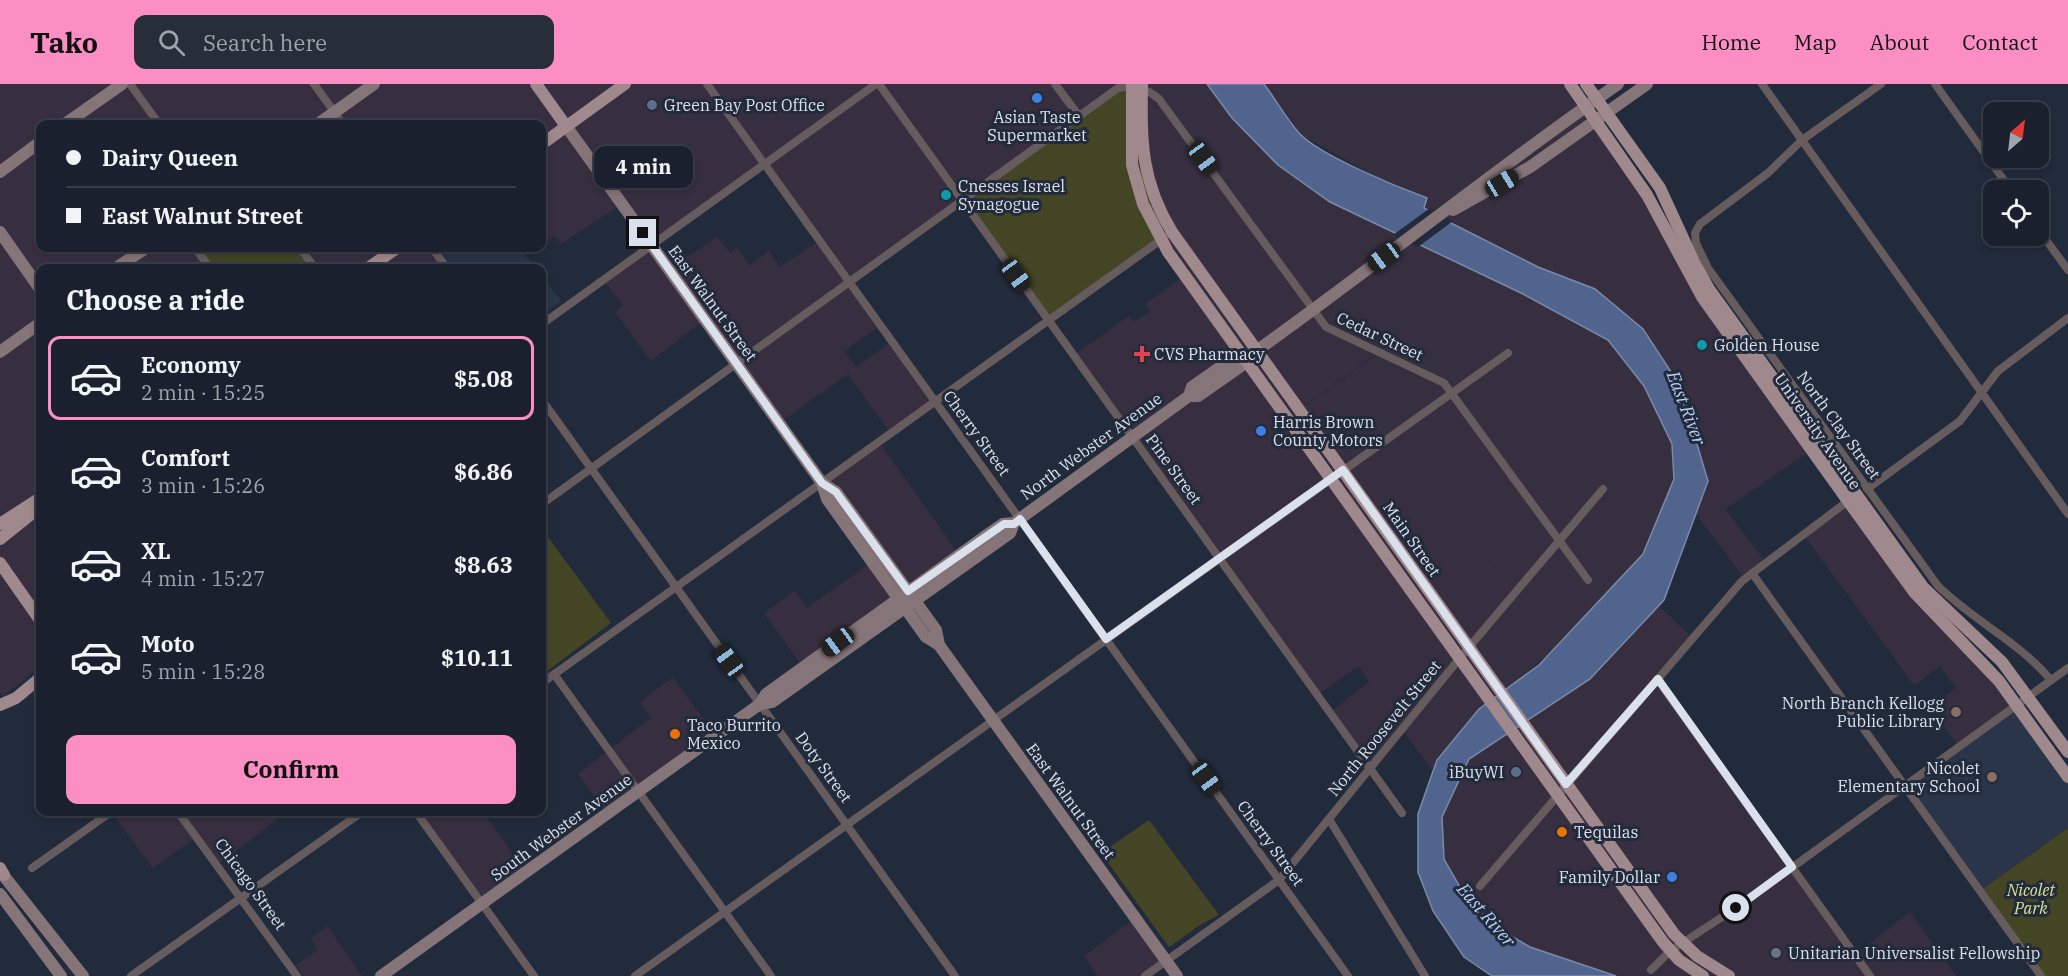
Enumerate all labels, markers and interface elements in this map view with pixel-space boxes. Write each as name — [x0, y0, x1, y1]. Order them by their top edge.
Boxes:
search box — [134, 15, 554, 69]
text: Tako — [30, 24, 98, 61]
icon: search — [155, 26, 188, 59]
text: Search here — [203, 28, 327, 57]
text: Home — [1701, 28, 1761, 56]
text: Map — [1794, 28, 1837, 56]
text: About — [1870, 28, 1929, 56]
text: Contact — [1962, 28, 2038, 56]
marker: Asian Taste Supermarket — [1030, 91, 1044, 105]
place label: Green Bay Post Office — [664, 95, 825, 115]
marker: Green Bay Post Office — [645, 98, 659, 112]
north arrow — [1983, 102, 2049, 168]
map controls — [1983, 102, 2049, 246]
place label: Asian Taste Supermarket — [987, 107, 1087, 145]
car — [1185, 138, 1221, 178]
text: Dairy Queen — [102, 143, 238, 172]
callout: 4 min — [594, 146, 692, 188]
text: 4 min — [616, 153, 672, 180]
car — [1482, 166, 1522, 200]
place label: Cnesses Israel Synagogue — [958, 176, 1065, 214]
button: locate — [1983, 180, 2049, 246]
marker: Cnesses Israel Synagogue — [939, 188, 953, 202]
text: East Walnut Street — [102, 201, 303, 230]
route end — [629, 219, 656, 246]
car — [1364, 239, 1404, 275]
street label: East Walnut Street — [664, 241, 762, 365]
car — [998, 255, 1034, 295]
text: Choose a ride — [66, 282, 245, 317]
street label: Cedar Street — [1334, 307, 1427, 365]
place label: Golden House — [1714, 335, 1820, 355]
marker: Golden House — [1695, 338, 1709, 352]
place label: CVS Pharmacy — [1154, 344, 1265, 364]
marker: CVS Pharmacy — [1135, 347, 1149, 361]
text: Economy — [141, 350, 241, 379]
icon: car — [69, 351, 123, 405]
text: $5.08 — [454, 364, 513, 393]
water label: East River — [1661, 367, 1711, 449]
street label: North Clay Street — [1793, 367, 1885, 483]
street label: University Avenue — [1770, 369, 1866, 493]
text: 2 min · 15:25 — [141, 379, 265, 406]
street label: Cherry Street — [939, 386, 1015, 480]
street label: North Webster Avenue — [1016, 388, 1166, 504]
place label: Harris Brown County Motors — [1273, 412, 1383, 450]
marker: Harris Brown County Motors — [1254, 424, 1268, 438]
street label: Pine Street — [1142, 430, 1207, 509]
text: Comfort — [141, 443, 230, 472]
icon: car — [69, 444, 123, 498]
text: $6.86 — [454, 457, 513, 486]
text: 3 min · 15:26 — [141, 472, 265, 499]
street label: Main Street — [1379, 498, 1445, 580]
text: XL — [141, 536, 171, 565]
icon: car — [69, 537, 123, 591]
text: $8.63 — [454, 550, 513, 579]
text: 4 min · 15:27 — [141, 565, 265, 592]
car — [818, 624, 858, 660]
text: Moto — [141, 629, 195, 658]
icon: car — [69, 630, 123, 684]
car — [711, 641, 747, 681]
text: $10.11 — [441, 643, 513, 672]
street label: North Roosevelt Street — [1323, 656, 1445, 800]
text: 5 min · 15:28 — [141, 658, 265, 685]
place label: North Branch Kellogg Public Library — [1782, 693, 1944, 731]
marker: North Branch Kellogg Public Library — [1949, 705, 1963, 719]
place label: Taco Burrito Mexico — [687, 715, 781, 753]
marker: Taco Burrito Mexico — [668, 727, 682, 741]
street label: Doty Street — [791, 727, 857, 807]
button: Confirm — [66, 735, 516, 804]
street label: East Walnut Street — [1022, 739, 1120, 863]
car — [1188, 758, 1224, 798]
place label: Nicolet Elementary School — [1837, 758, 1980, 796]
place label: iBuyWI — [1449, 762, 1504, 782]
marker: iBuyWI — [1509, 765, 1523, 779]
street label: South Webster Avenue — [487, 769, 635, 885]
marker: Nicolet Elementary School — [1985, 770, 1999, 784]
street label: Cherry Street — [1233, 796, 1309, 890]
place label: Tequilas — [1574, 822, 1638, 842]
marker: Tequilas — [1555, 825, 1569, 839]
street label: Chicago Street — [211, 834, 291, 934]
place label: Family Dollar — [1559, 867, 1660, 887]
marker: Family Dollar — [1665, 870, 1679, 884]
water label: East River — [1452, 877, 1521, 952]
park label: Nicolet Park — [2006, 880, 2056, 918]
route start — [1722, 894, 1749, 921]
place label: Unitarian Universalist Fellowship — [1788, 943, 2040, 963]
marker: Unitarian Universalist Fellowship — [1769, 946, 1783, 960]

